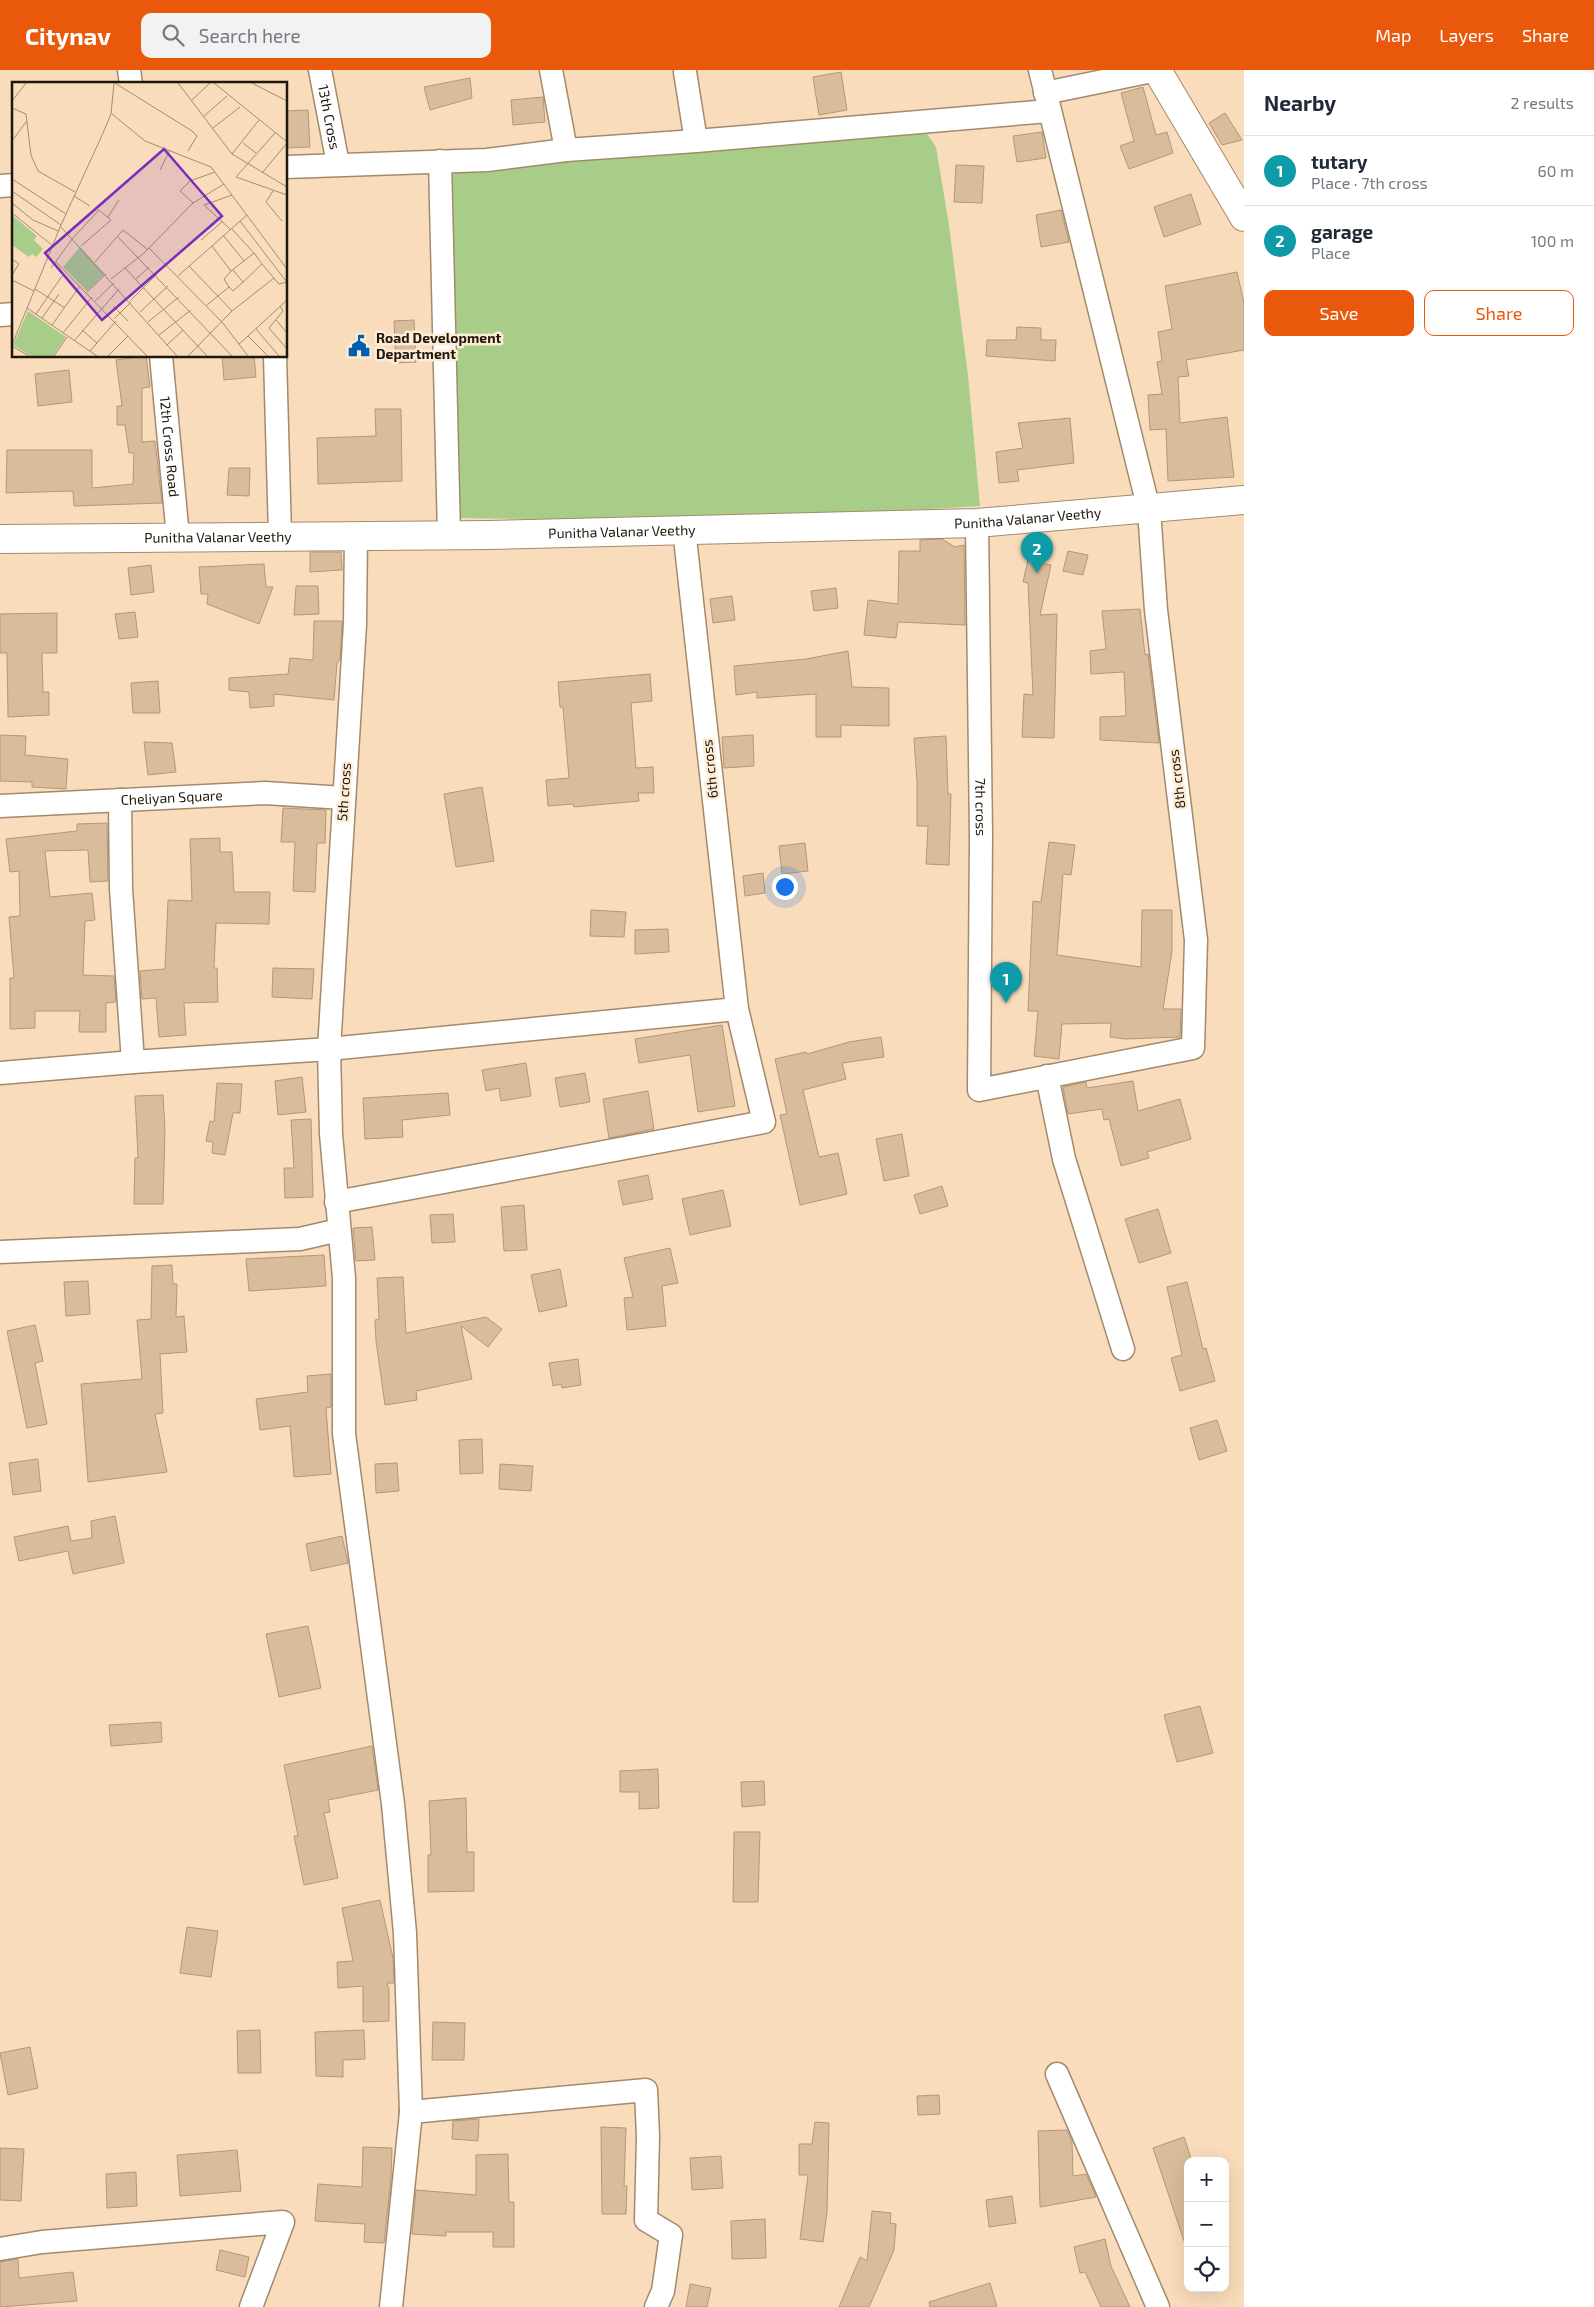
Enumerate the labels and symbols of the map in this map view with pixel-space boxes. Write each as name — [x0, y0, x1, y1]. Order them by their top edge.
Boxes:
inset map — [12, 82, 288, 358]
street label: 13th Cross — [315, 83, 344, 151]
place label: Road Development Department — [376, 329, 502, 362]
public building icon: Road Development Department — [346, 333, 372, 359]
street label: 12th Cross Road — [157, 395, 183, 498]
street label: Punitha Valanar Veethy — [954, 503, 1102, 532]
street label: Punitha Valanar Veethy — [548, 521, 696, 542]
street label: Punitha Valanar Veethy — [144, 528, 292, 546]
pin: 2 — [1021, 532, 1053, 573]
street label: 6th cross — [698, 739, 721, 799]
street label: 8th cross — [1164, 748, 1189, 810]
street label: 5th cross — [333, 762, 354, 822]
street label: 7th cross — [972, 778, 990, 836]
street label: Cheliyan Square — [120, 786, 223, 808]
your location — [772, 874, 798, 900]
pin: 1 — [990, 962, 1022, 1003]

